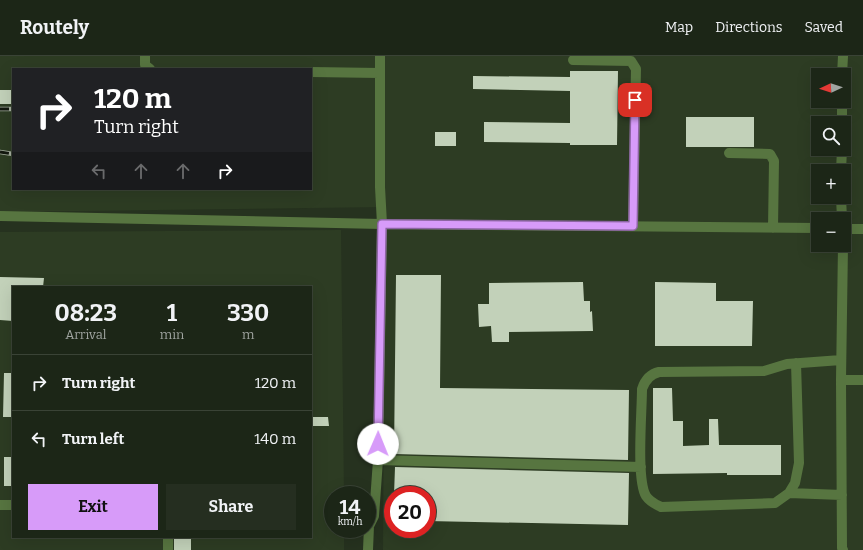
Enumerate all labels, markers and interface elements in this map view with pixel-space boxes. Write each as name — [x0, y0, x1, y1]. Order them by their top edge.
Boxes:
text: Routely — [20, 16, 89, 39]
text: Map — [665, 19, 693, 36]
text: Directions — [715, 19, 783, 36]
text: Saved — [805, 19, 843, 36]
north arrow — [811, 68, 851, 108]
map controls — [811, 68, 851, 252]
text: 120 m — [94, 82, 171, 115]
pin — [618, 83, 652, 117]
icon: right — [28, 84, 80, 136]
icon: arrive — [624, 89, 646, 111]
text: Turn right — [94, 116, 179, 138]
button: search — [811, 116, 851, 156]
icon: left — [88, 160, 110, 182]
icon: ahead — [130, 160, 152, 182]
icon: ahead — [172, 160, 194, 182]
icon: right — [214, 160, 236, 182]
button: + — [811, 164, 851, 204]
button: − — [811, 212, 851, 252]
text: 08:23 — [55, 299, 117, 327]
text: 1 — [167, 299, 177, 327]
text: 330 — [227, 299, 269, 327]
text: Arrival — [65, 327, 106, 342]
text: min — [160, 327, 184, 342]
text: m — [242, 327, 254, 342]
icon: right — [28, 372, 50, 394]
text: Turn right — [62, 374, 135, 392]
text: 120 m — [255, 374, 296, 392]
position arrow — [357, 423, 399, 465]
icon: left — [28, 428, 50, 450]
text: Turn left — [62, 430, 124, 448]
text: 140 m — [254, 430, 296, 448]
button: Exit — [28, 484, 158, 530]
button: Share — [166, 484, 296, 530]
speed limit sign: 20 — [384, 486, 436, 538]
text: 14 — [340, 495, 360, 519]
text: km/h — [338, 516, 362, 528]

